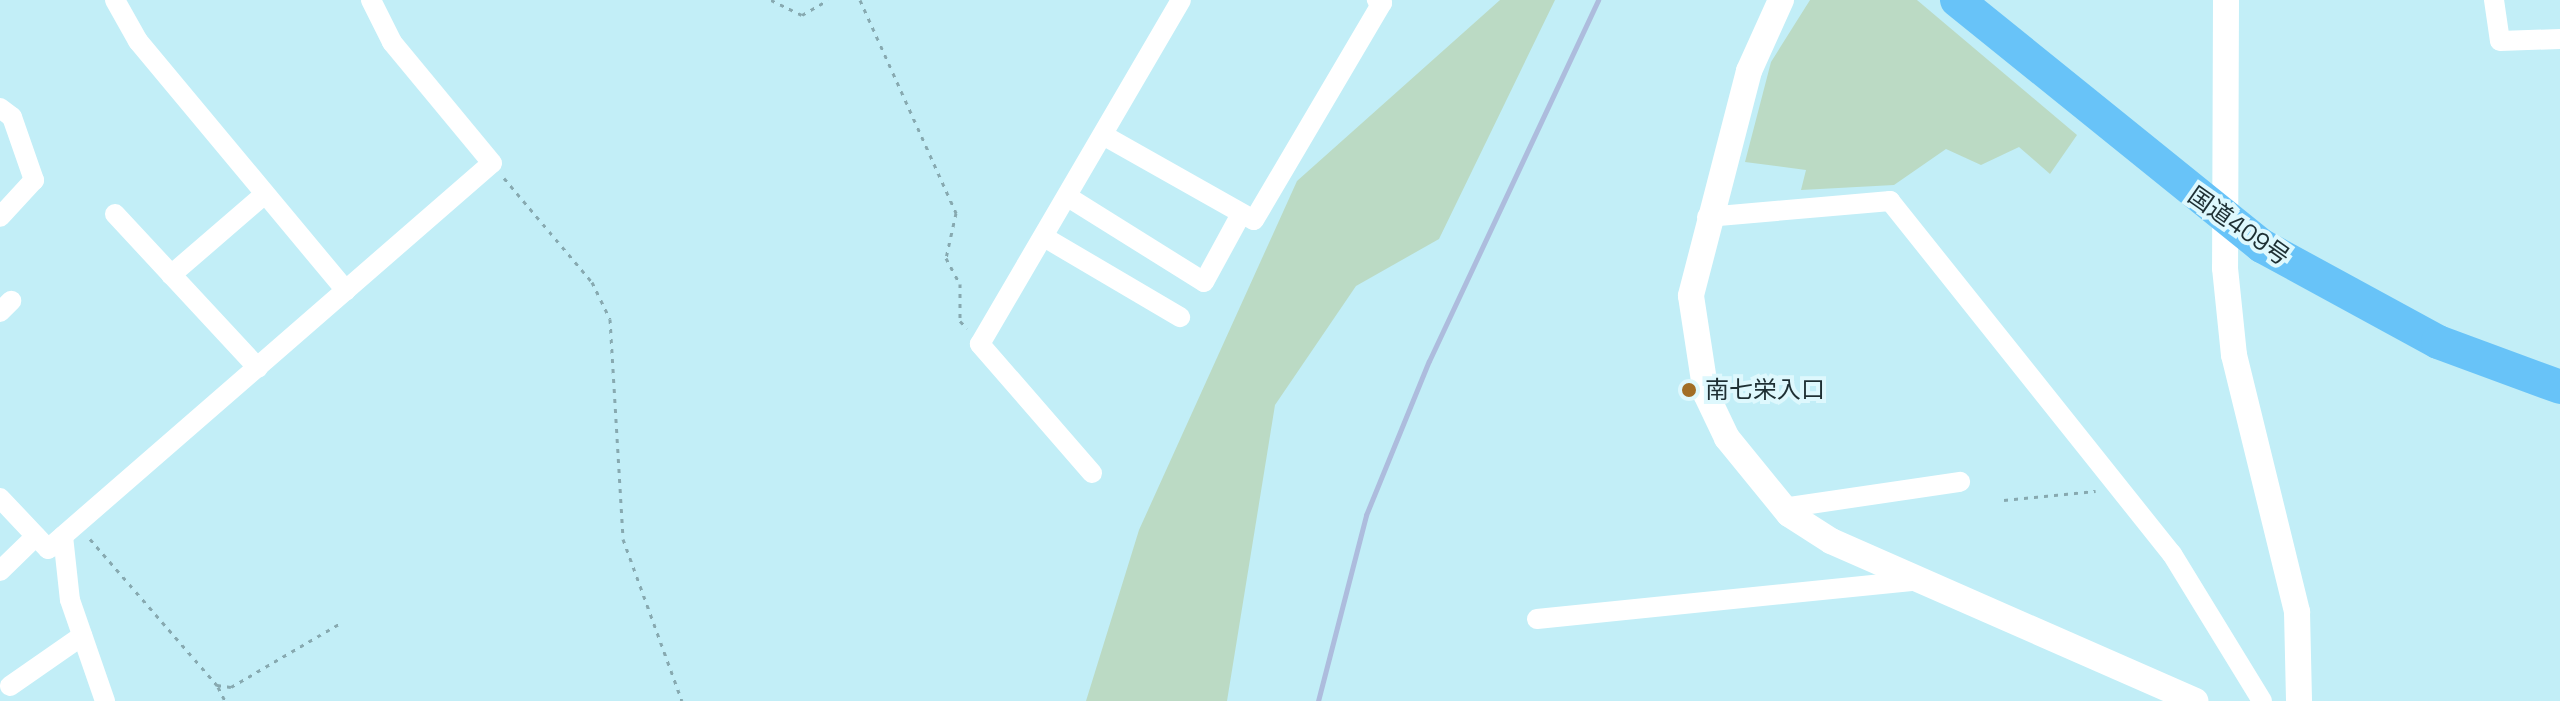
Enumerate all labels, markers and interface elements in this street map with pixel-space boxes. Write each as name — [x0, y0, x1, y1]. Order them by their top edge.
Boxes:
street label: 国道409号 — [2183, 181, 2295, 271]
place label: 南七栄入口 — [1705, 376, 1825, 404]
marker: 南七栄入口 — [1680, 381, 1698, 399]

